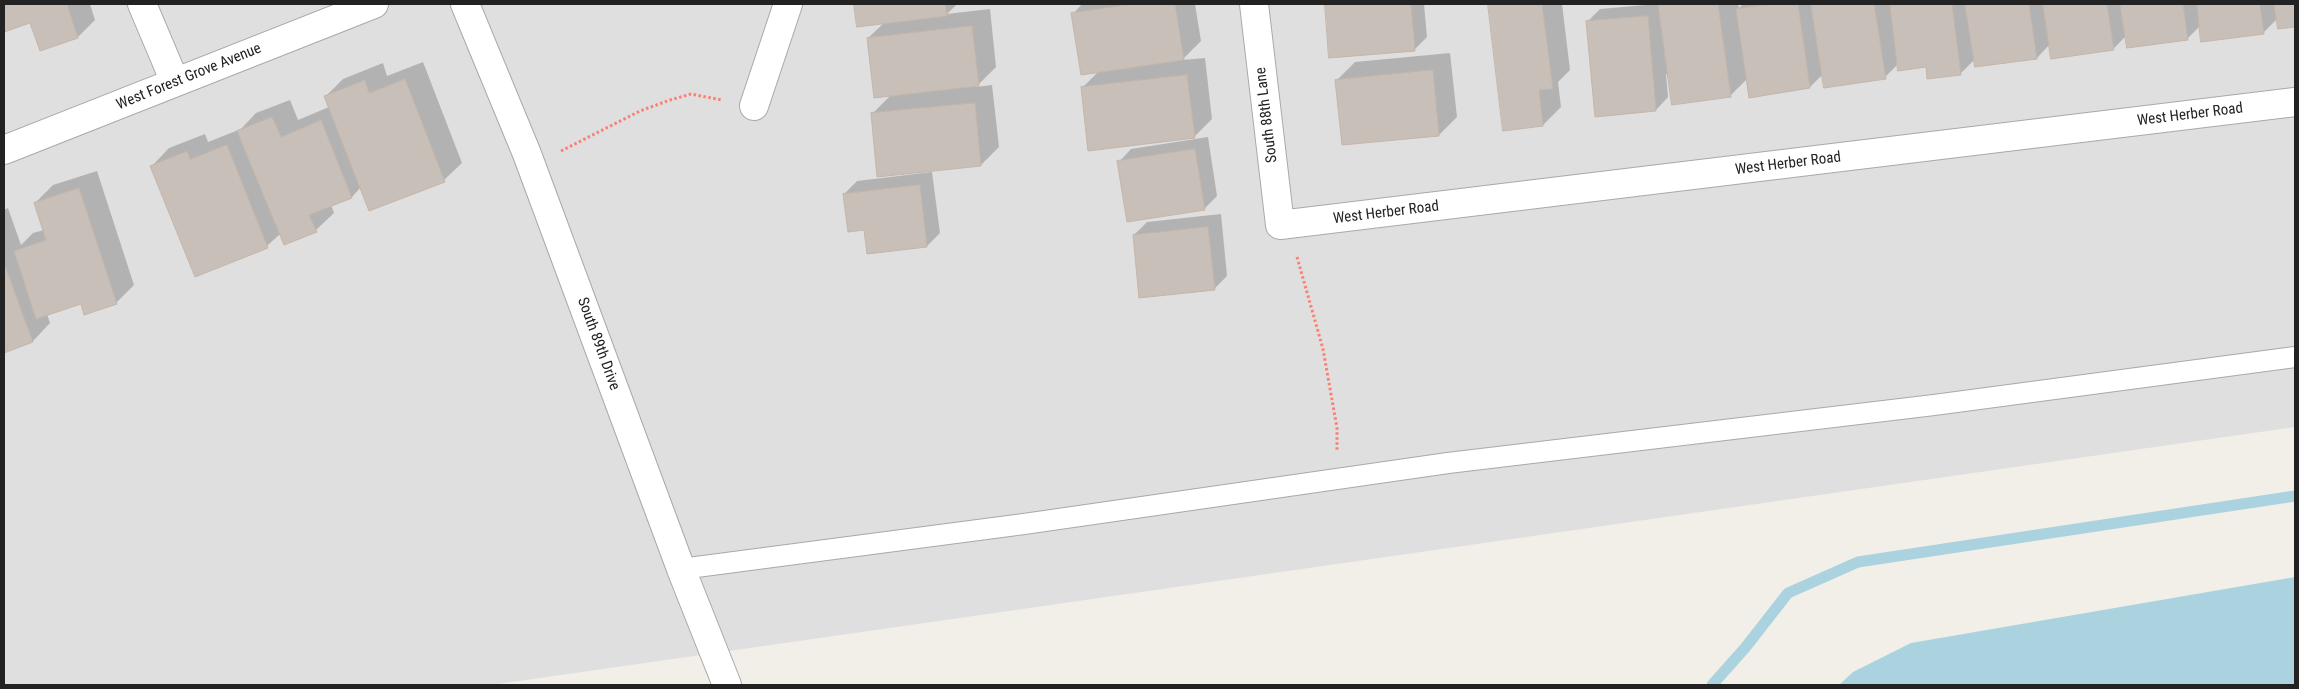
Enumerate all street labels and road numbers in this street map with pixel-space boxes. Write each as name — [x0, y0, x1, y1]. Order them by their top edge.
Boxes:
street label: West Forest Grove Avenue — [114, 40, 264, 114]
street label: South 88th Lane — [1252, 66, 1282, 164]
street label: West Herber Road — [2136, 100, 2244, 130]
street label: West Herber Road — [1734, 149, 1842, 179]
street label: West Herber Road — [1332, 198, 1440, 228]
street label: South 89th Drive — [573, 295, 623, 393]

